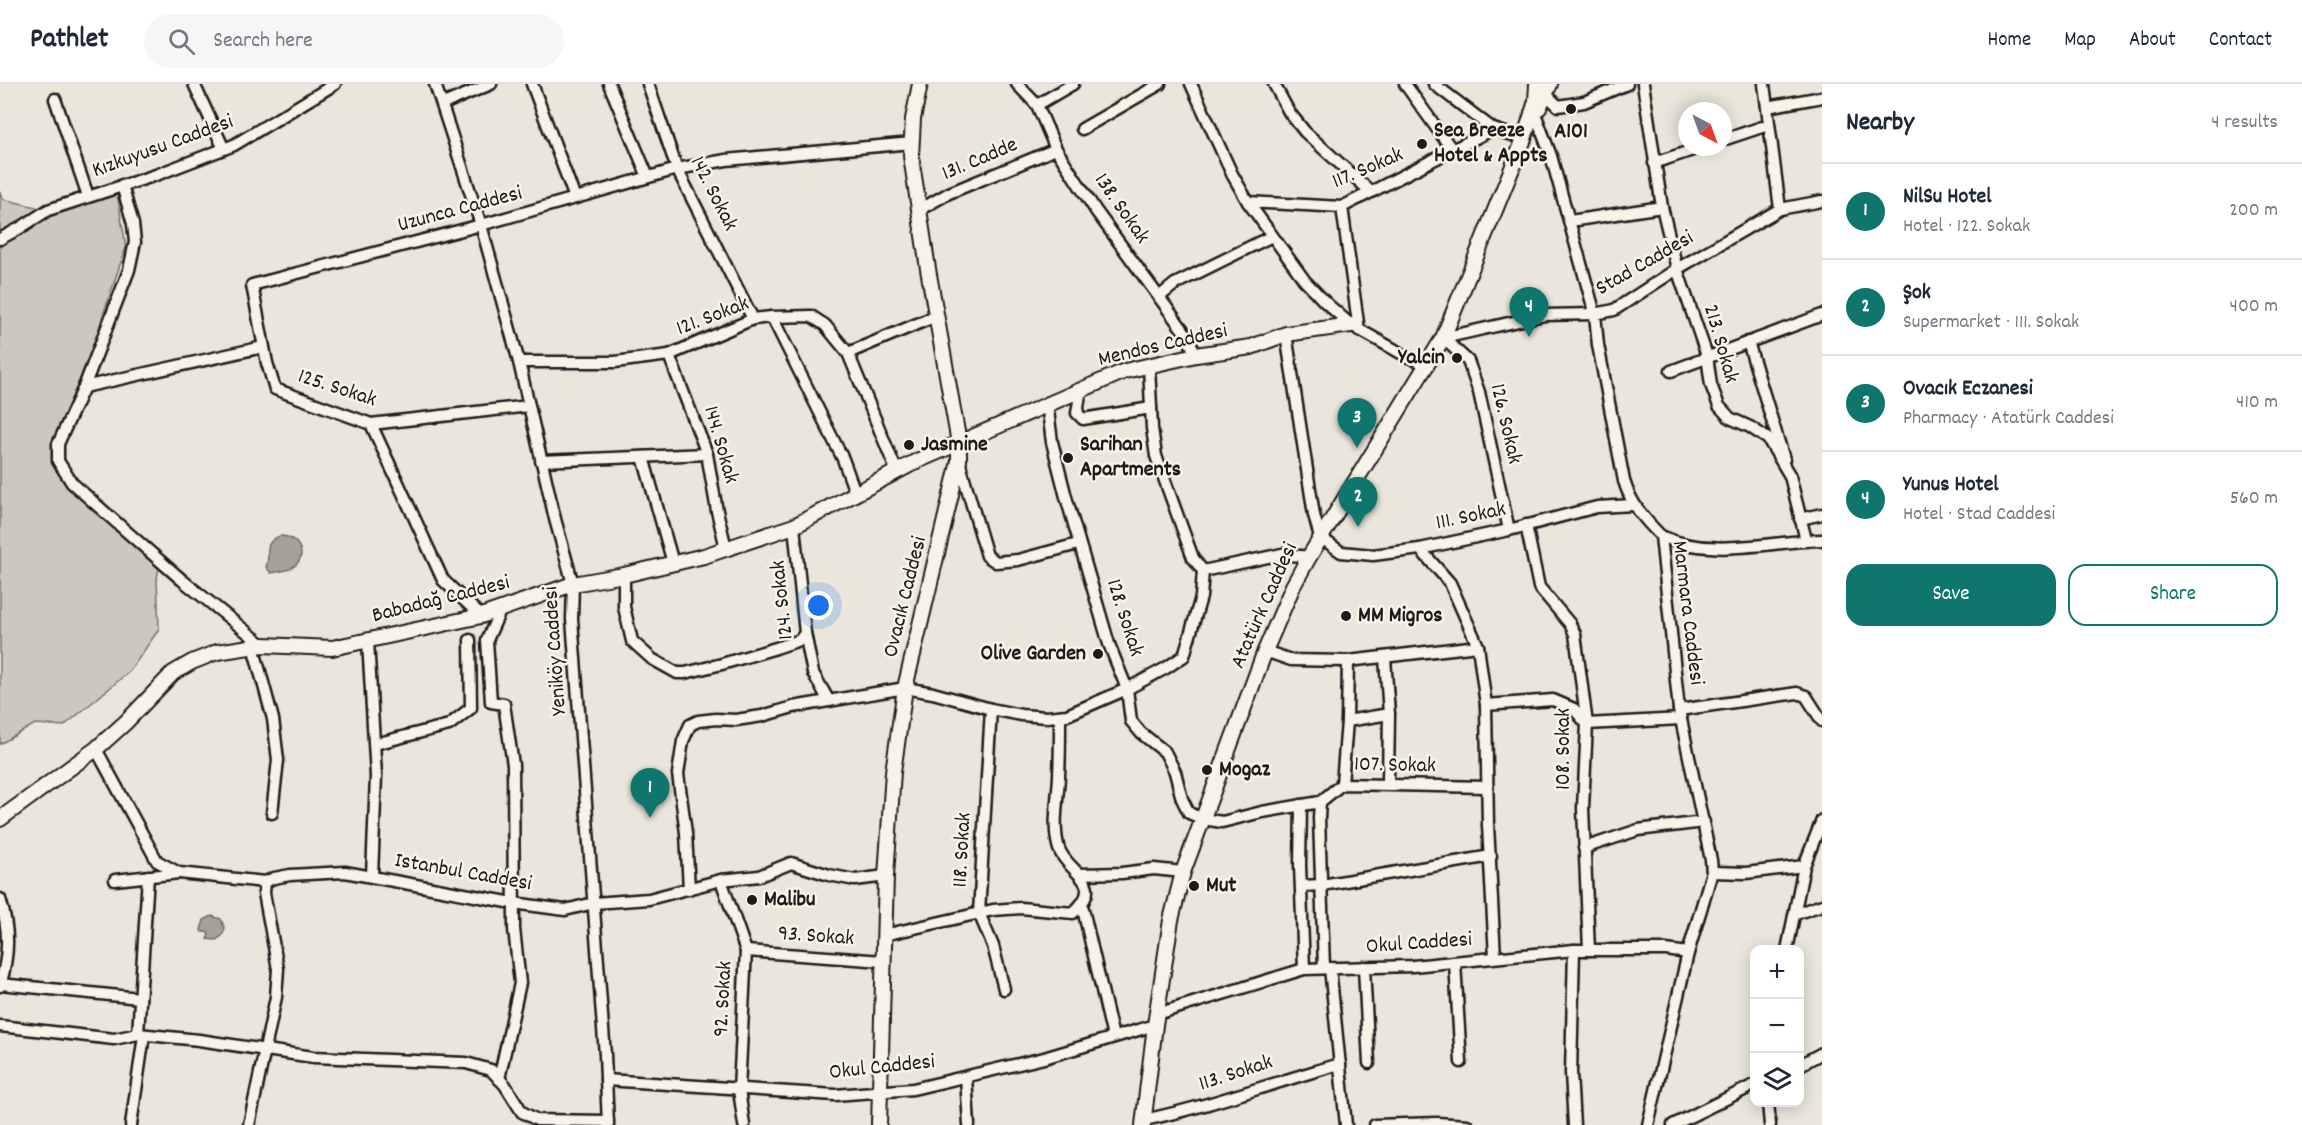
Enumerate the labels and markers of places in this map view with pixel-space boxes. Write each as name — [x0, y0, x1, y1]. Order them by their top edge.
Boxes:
marker: A101 — [1564, 102, 1578, 116]
place label: Sea Breeze Hotel & Appts — [1434, 116, 1548, 172]
place label: A101 — [1554, 117, 1588, 148]
marker: Sea Breeze Hotel & Appts — [1415, 137, 1429, 151]
pin: 4 — [1510, 288, 1549, 337]
place label: Yalcin — [1397, 343, 1445, 374]
marker: Yalcin — [1450, 351, 1464, 365]
pin: 3 — [1338, 398, 1376, 448]
place label: Jasmine — [921, 430, 988, 461]
place label: Sarihan Apartments — [1080, 430, 1181, 486]
marker: Jasmine — [902, 438, 916, 452]
marker: Sarihan Apartments — [1061, 451, 1075, 465]
pin: 2 — [1338, 478, 1378, 527]
place label: MM Migros — [1358, 601, 1443, 632]
marker: MM Migros — [1339, 609, 1353, 623]
place label: Olive Garden — [980, 639, 1086, 670]
marker: Olive Garden — [1091, 647, 1105, 661]
place label: Mogaz — [1219, 755, 1271, 786]
marker: Mogaz — [1200, 763, 1214, 777]
pin: 1 — [630, 768, 670, 818]
place label: Mut — [1206, 871, 1237, 902]
marker: Mut — [1187, 879, 1201, 893]
place label: Malibu — [764, 885, 815, 916]
marker: Malibu — [745, 893, 759, 907]

